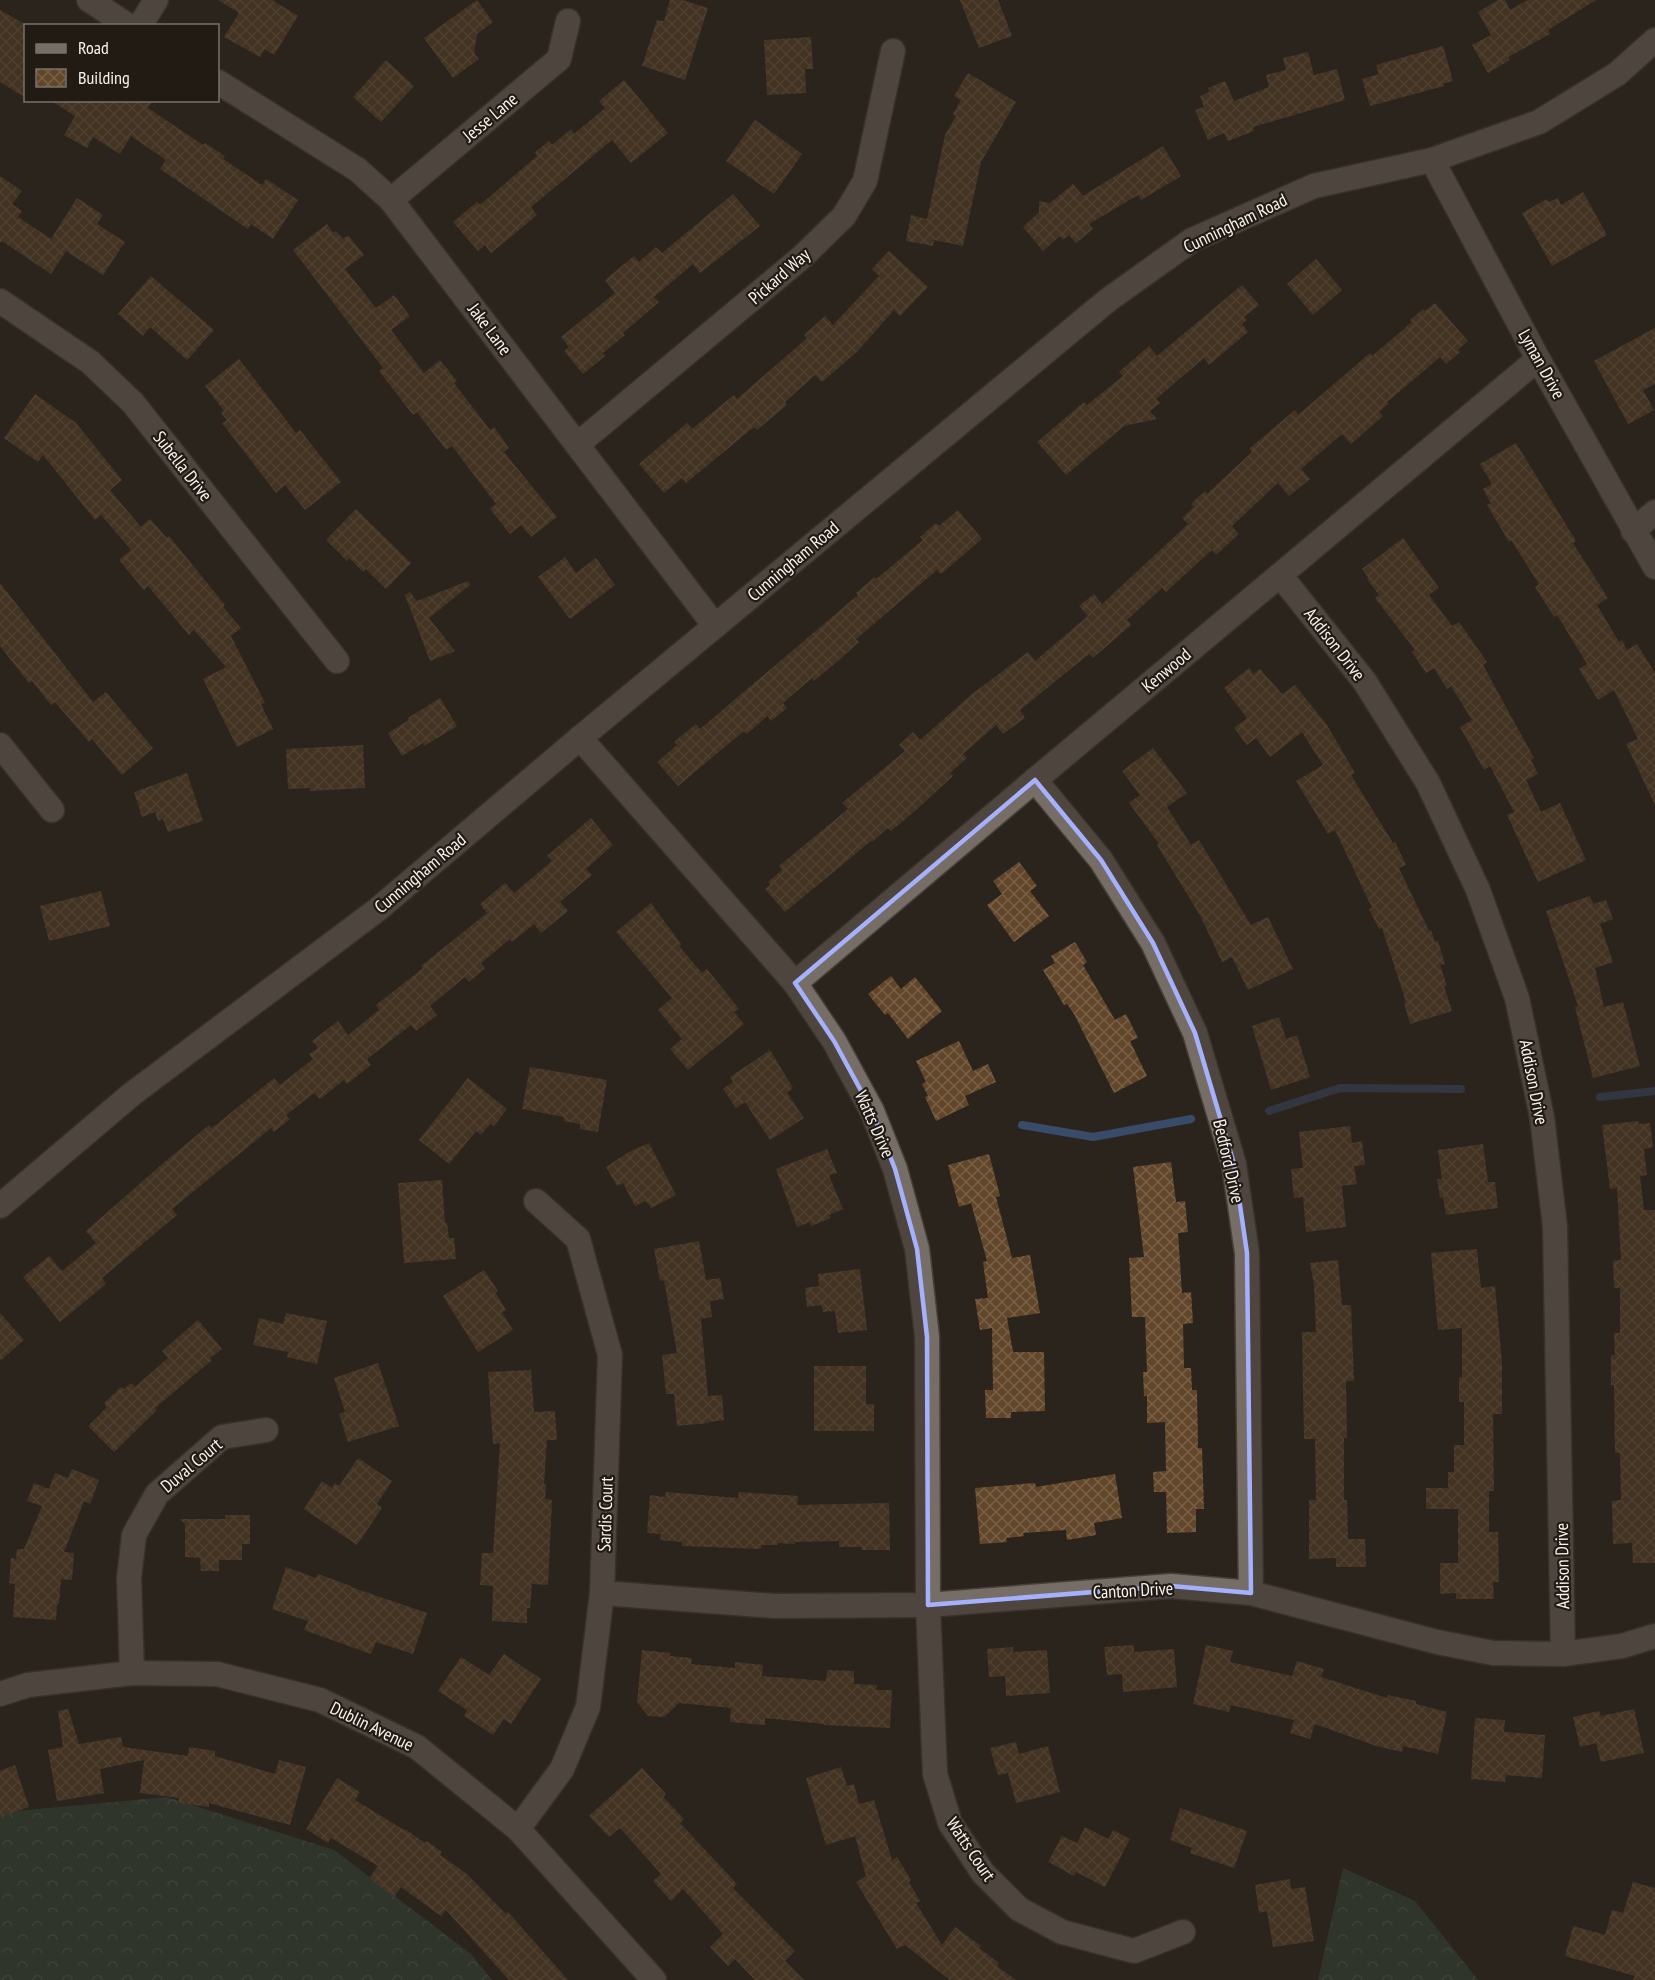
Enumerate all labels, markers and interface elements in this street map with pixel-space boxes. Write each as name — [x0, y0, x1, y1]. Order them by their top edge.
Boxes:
legend — [24, 24, 219, 102]
text: Road — [78, 36, 109, 59]
text: Building — [78, 66, 130, 89]
street label: Jesse Lane — [457, 87, 522, 147]
street label: Cunningham Road — [1179, 188, 1291, 258]
street label: Pickard Way — [743, 243, 815, 309]
street label: Jake Lane — [462, 298, 517, 360]
street label: Lyman Drive — [1513, 325, 1571, 403]
street label: Subella Drive — [148, 426, 218, 506]
street label: Cunningham Road — [742, 516, 844, 606]
street label: Addison Drive — [1299, 603, 1371, 685]
street label: Kenwood — [1137, 643, 1195, 697]
street label: Cunningham Road — [369, 828, 471, 918]
street label: Addison Drive — [1514, 1037, 1554, 1127]
street label: Watts Drive — [850, 1087, 900, 1161]
street label: Bedford Drive — [1208, 1117, 1250, 1205]
street label: Duval Court — [156, 1433, 226, 1497]
street label: Sardis Court — [592, 1476, 618, 1552]
street label: Addison Drive — [1550, 1523, 1574, 1609]
street label: Canton Drive — [1092, 1576, 1174, 1604]
street label: Dublin Avenue — [327, 1696, 417, 1756]
street label: Watts Court — [941, 1813, 1001, 1885]

